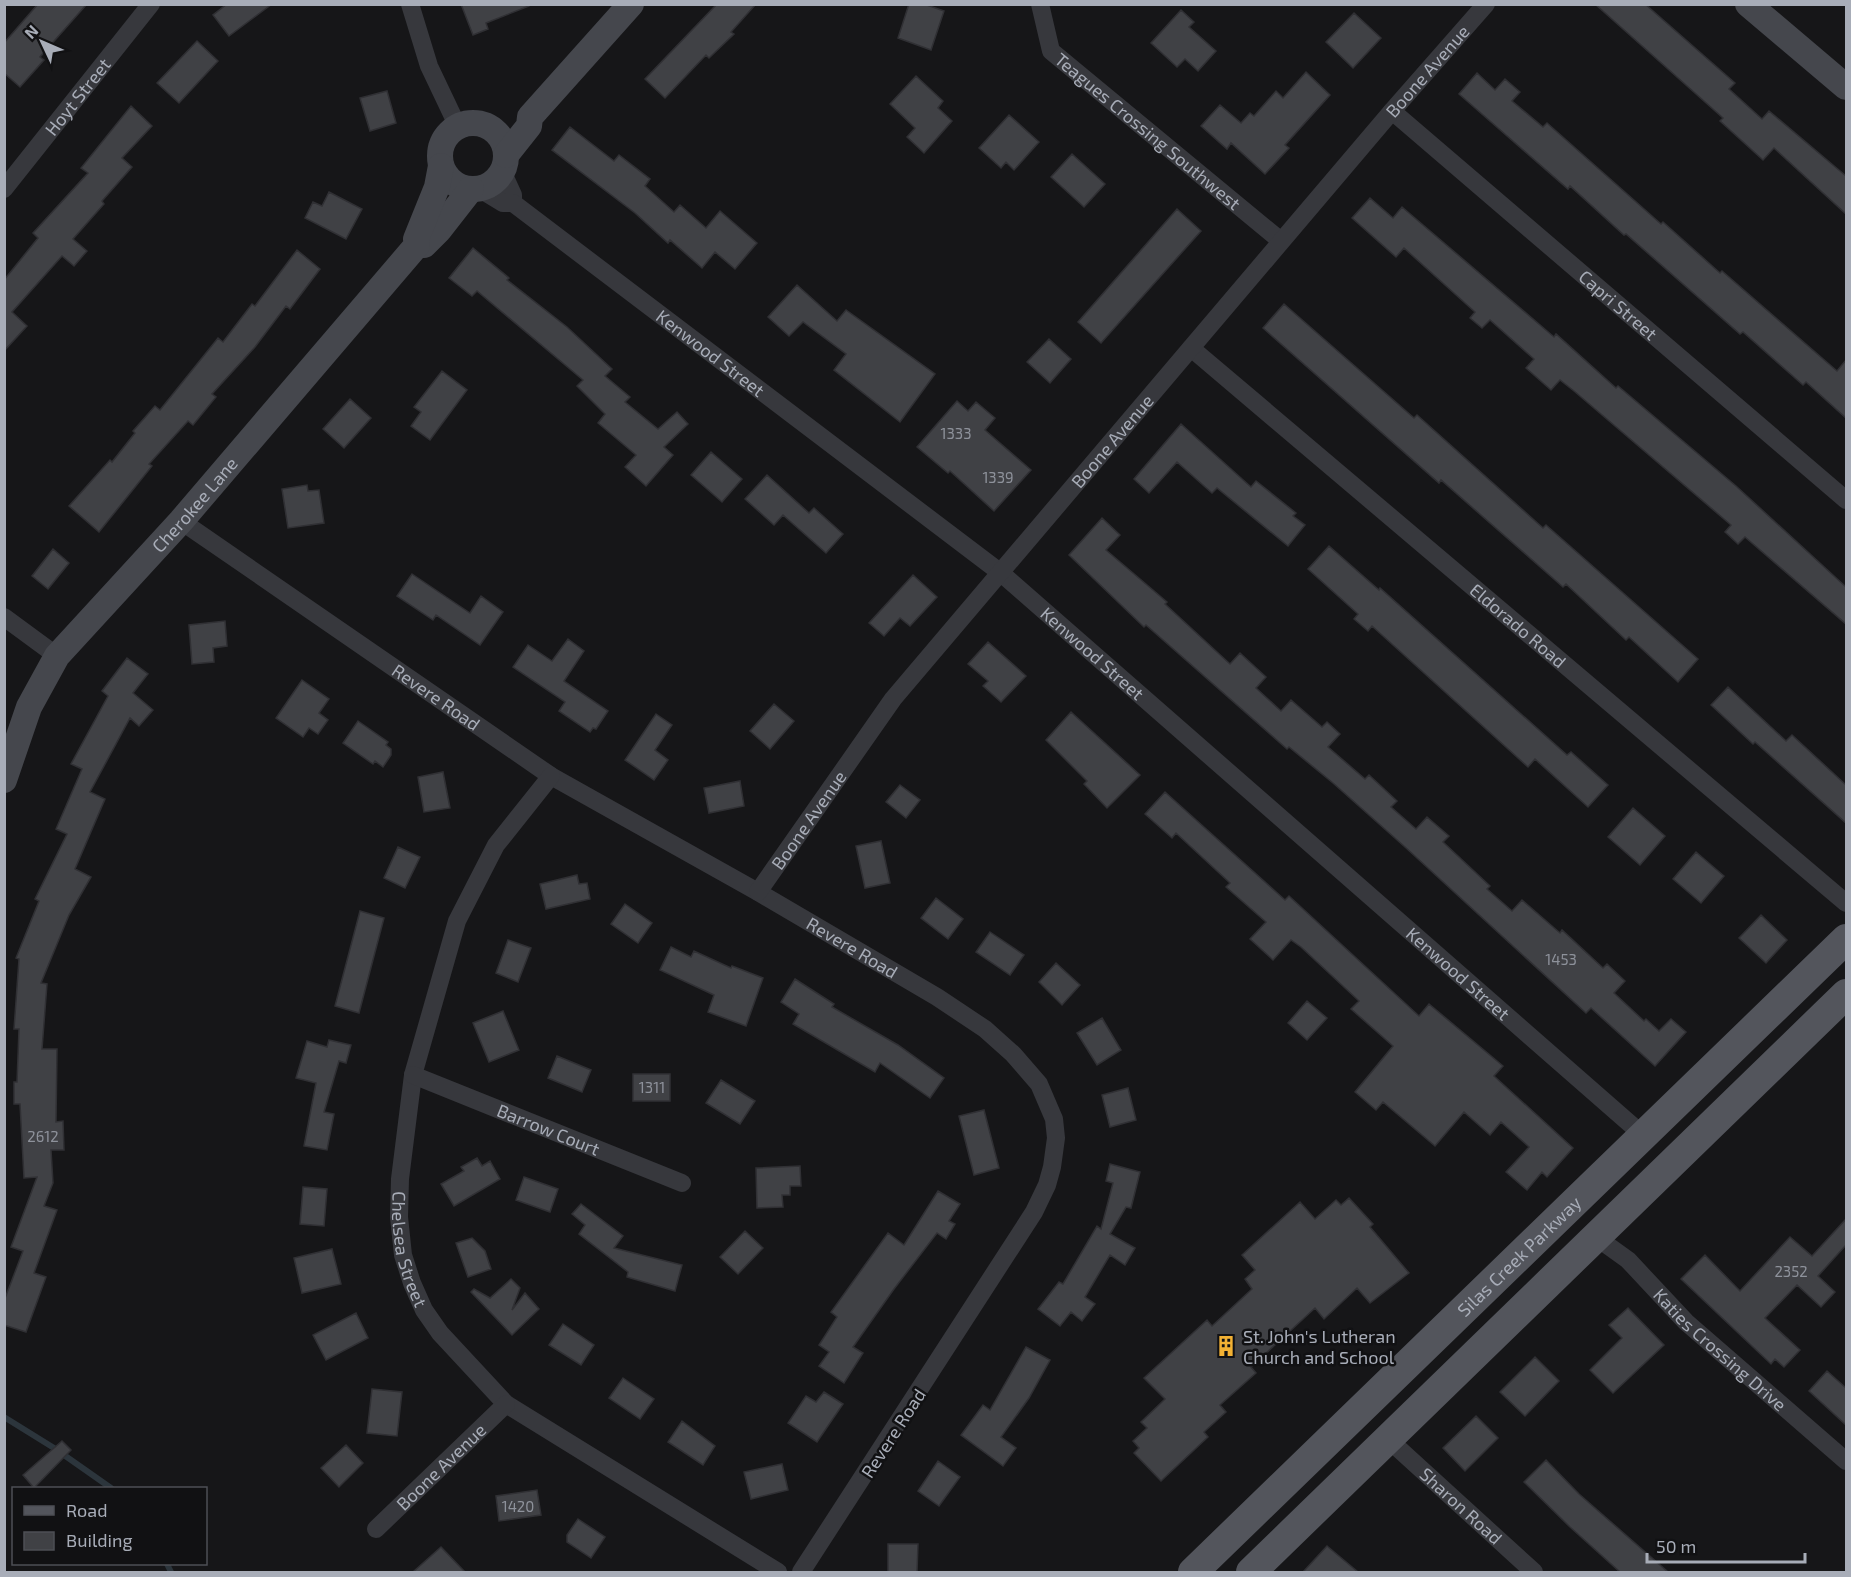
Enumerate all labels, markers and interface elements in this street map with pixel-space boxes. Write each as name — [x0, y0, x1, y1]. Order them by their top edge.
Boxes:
north arrow — [12, 12, 72, 72]
text: N — [20, 20, 42, 42]
street label: Boone Avenue — [1381, 20, 1474, 122]
street label: Teagues Crossing Southwest — [1051, 48, 1245, 214]
street label: Hoyt Street — [40, 53, 115, 140]
street label: Capri Street — [1575, 265, 1662, 345]
street label: Kenwood Street — [652, 305, 769, 401]
street label: Boone Avenue — [1066, 390, 1158, 492]
house number: 1333 — [941, 424, 972, 442]
street label: Cherokee Lane — [147, 452, 242, 557]
house number: 1339 — [982, 468, 1014, 486]
street label: Eldorado Road — [1466, 578, 1571, 672]
street label: Kenwood Street — [1036, 602, 1149, 704]
street label: Revere Road — [388, 659, 484, 735]
street label: Boone Avenue — [766, 766, 851, 874]
street label: Revere Road — [803, 912, 902, 983]
street label: Kenwood Street — [1402, 922, 1515, 1025]
house number: 1453 — [1545, 950, 1577, 968]
house number: 1311 — [639, 1078, 665, 1096]
street label: Barrow Court — [494, 1099, 603, 1160]
house number: 2612 — [27, 1127, 59, 1145]
street label: Chelsea Street — [388, 1191, 432, 1310]
street label: Silas Creek Parkway — [1453, 1191, 1586, 1321]
house number: 2352 — [1774, 1262, 1808, 1280]
street label: Katies Crossing Drive — [1649, 1283, 1791, 1415]
place label: St. John's Lutheran Church and School — [1243, 1325, 1396, 1368]
building icon: St. John's Lutheran Church and School — [1214, 1334, 1238, 1358]
street label: Revere Road — [856, 1384, 930, 1482]
street label: Boone Avenue — [392, 1419, 490, 1515]
street label: Sharon Road — [1415, 1463, 1507, 1549]
legend — [12, 1487, 207, 1565]
house number: 1420 — [502, 1497, 534, 1515]
text: Road — [66, 1499, 107, 1521]
scale bar — [1647, 1526, 1804, 1564]
text: Building — [66, 1529, 133, 1551]
text: 50 m — [1656, 1535, 1696, 1557]

